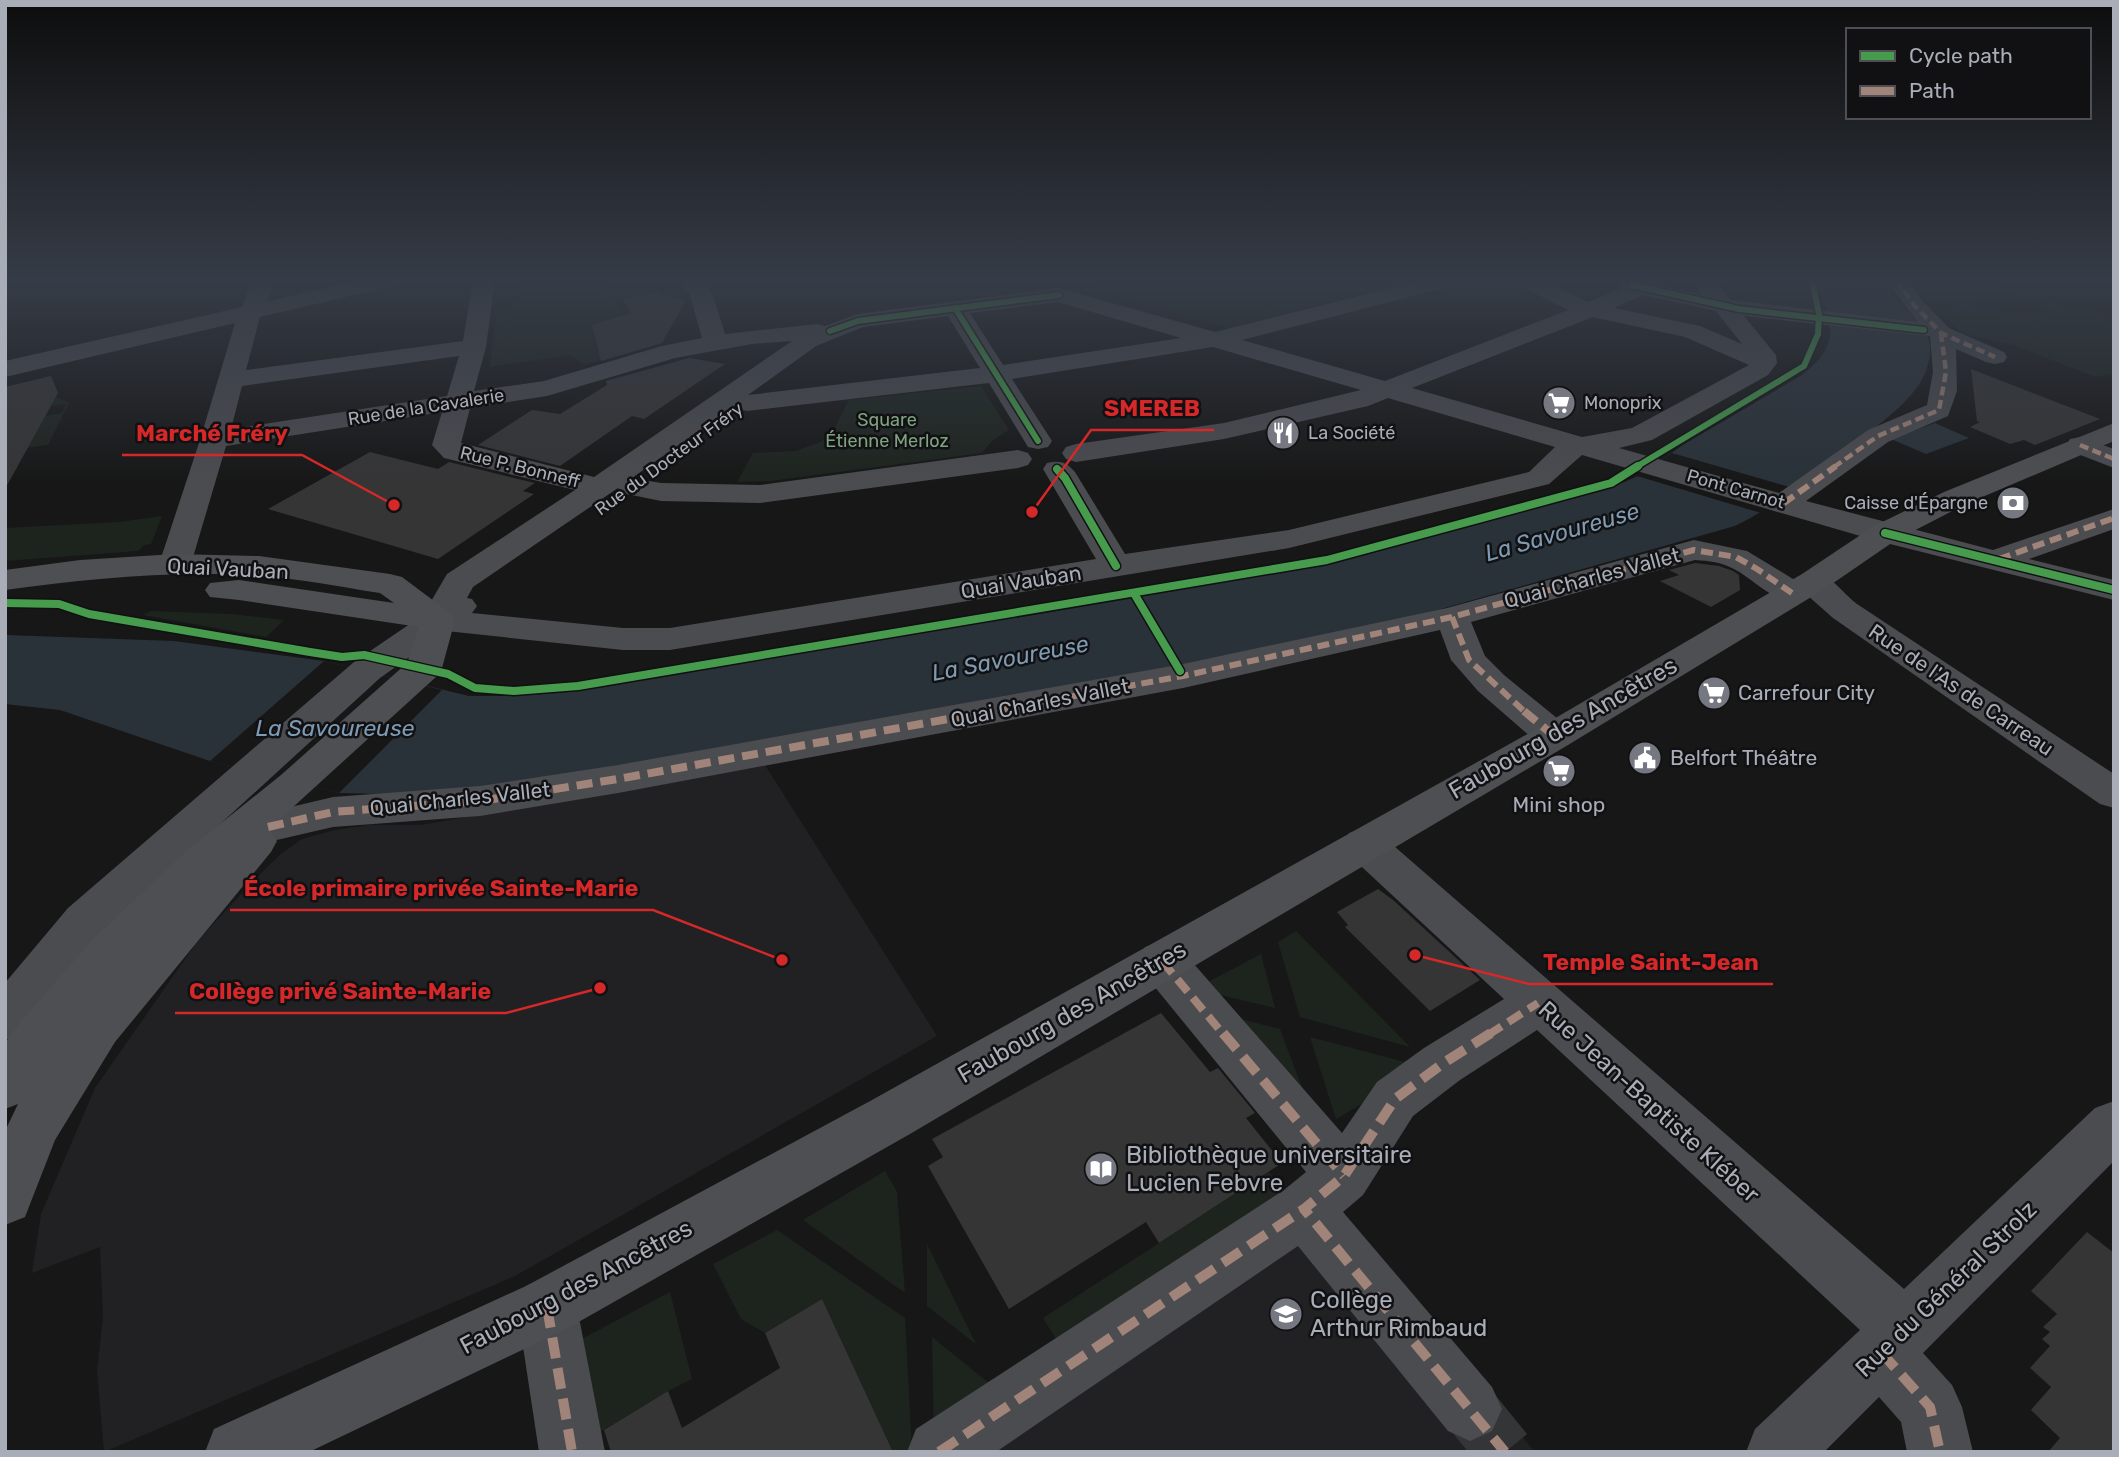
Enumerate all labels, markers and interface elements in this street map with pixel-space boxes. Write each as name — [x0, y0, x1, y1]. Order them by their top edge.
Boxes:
legend — [1846, 28, 2091, 119]
text: Cycle path — [1909, 43, 2013, 68]
text: Path — [1909, 78, 1955, 103]
street label: Rue de la Cavalerie — [346, 384, 506, 430]
supermarket icon: Monoprix — [1540, 384, 1578, 422]
callout: SMEREB — [1091, 386, 1214, 430]
place label: Monoprix — [1584, 392, 1662, 414]
text: SMEREB — [1104, 394, 1200, 422]
street label: Rue du Docteur Fréry — [590, 398, 748, 520]
park label: Square Étienne Merloz — [825, 409, 949, 452]
callout: Marché Fréry — [122, 411, 302, 455]
restaurant icon: La Société — [1264, 414, 1302, 452]
text: Marché Fréry — [136, 419, 288, 447]
place label: La Société — [1308, 422, 1395, 444]
street label: Rue P. Bonneff — [458, 441, 583, 493]
street label: Pont Carnot — [1684, 465, 1788, 513]
bank icon: Caisse d'Épargne — [1994, 484, 2032, 522]
place label: Caisse d'Épargne — [1844, 492, 1988, 514]
water label: La Savoureuse — [1482, 497, 1642, 567]
street label: Quai Charles Vallet — [1501, 542, 1683, 613]
street label: Quai Vauban — [167, 553, 289, 584]
street label: Quai Vauban — [959, 560, 1083, 603]
street label: Rue de l'As de Carreau — [1864, 618, 2058, 761]
water label: La Savoureuse — [929, 629, 1091, 687]
street label: Faubourg des Ancêtres — [1444, 651, 1682, 805]
street label: Quai Charles Vallet — [948, 673, 1131, 732]
supermarket icon: Carrefour City — [1695, 674, 1733, 712]
place label: Carrefour City — [1738, 680, 1875, 705]
water label: La Savoureuse — [256, 714, 415, 742]
public building icon: Belfort Théâtre — [1626, 739, 1664, 777]
place label: Belfort Théâtre — [1670, 745, 1817, 770]
supermarket icon: Mini shop — [1540, 752, 1578, 790]
street label: Quai Charles Vallet — [368, 777, 551, 820]
place label: Mini shop — [1513, 792, 1605, 817]
callout: École primaire privée Sainte-Marie — [230, 866, 653, 910]
text: École primaire privée Sainte-Marie — [244, 874, 638, 902]
street label: Faubourg des Ancêtres — [953, 935, 1191, 1089]
callout: Temple Saint-Jean — [1529, 940, 1773, 984]
text: Temple Saint-Jean — [1543, 948, 1759, 976]
callout: Collège privé Sainte-Marie — [175, 969, 506, 1013]
text: Collège privé Sainte-Marie — [189, 977, 491, 1005]
street label: Rue Jean-Baptiste Kléber — [1533, 995, 1765, 1209]
place label: Bibliothèque universitaire Lucien Febvre — [1126, 1141, 1412, 1197]
library icon: Bibliothèque universitaire Lucien Febvre — [1082, 1150, 1120, 1188]
street label: Rue du Général Strolz — [1850, 1195, 2042, 1383]
street label: Faubourg des Ancêtres — [455, 1214, 697, 1360]
place label: Collège Arthur Rimbaud — [1310, 1286, 1487, 1342]
school or university icon: Collège Arthur Rimbaud — [1267, 1295, 1305, 1333]

